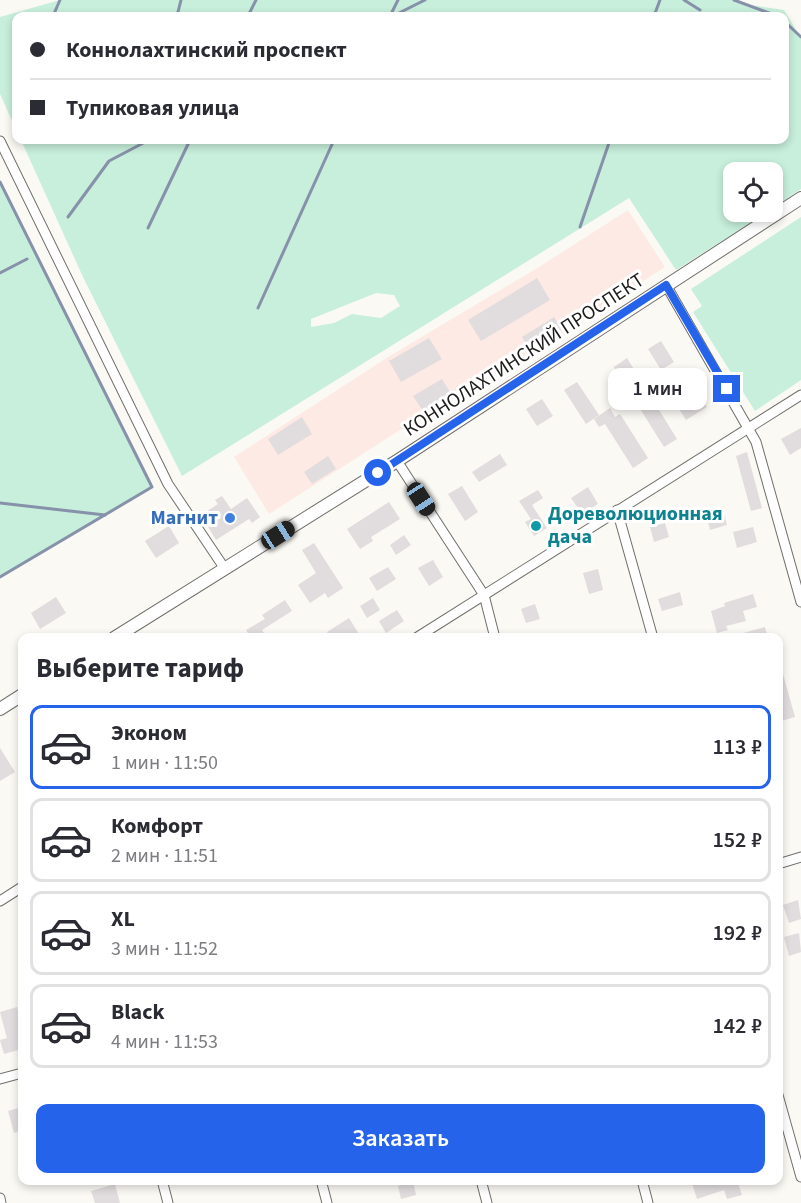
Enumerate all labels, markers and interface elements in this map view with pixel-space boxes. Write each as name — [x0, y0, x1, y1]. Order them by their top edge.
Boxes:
text: Коннолахтинский проспект — [66, 34, 347, 66]
text: Тупиковая улица — [66, 92, 239, 124]
map controls — [723, 162, 783, 222]
button: locate — [723, 162, 783, 222]
street label: КОННОЛАХТИНСКИЙ ПРОСПЕКТ — [398, 266, 650, 444]
callout: 1 мин — [607, 368, 706, 410]
text: 1 мин — [632, 375, 683, 403]
route end — [713, 375, 740, 402]
route start — [364, 459, 391, 486]
car — [404, 479, 438, 519]
place label: Дореволюционная дача — [548, 500, 723, 551]
place label: Магнит — [150, 504, 218, 532]
marker: Магнит — [223, 511, 237, 525]
car — [258, 518, 298, 552]
marker: Дореволюционная дача — [529, 519, 543, 533]
text: Выберите тариф — [36, 649, 244, 688]
text: Эконом — [111, 717, 187, 749]
icon: car — [39, 720, 93, 774]
text: 113 ₽ — [712, 731, 762, 763]
text: 1 мин · 11:50 — [111, 749, 218, 777]
text: Комфорт — [111, 810, 203, 842]
icon: car — [39, 813, 93, 867]
text: 152 ₽ — [712, 824, 762, 856]
text: 2 мин · 11:51 — [111, 842, 218, 870]
text: XL — [111, 903, 135, 935]
icon: car — [39, 906, 93, 960]
text: 192 ₽ — [712, 917, 762, 949]
text: 3 мин · 11:52 — [111, 935, 218, 963]
text: Black — [111, 996, 165, 1028]
icon: car — [39, 999, 93, 1053]
text: 142 ₽ — [712, 1010, 762, 1042]
text: 4 мин · 11:53 — [111, 1028, 218, 1056]
button: Заказать — [36, 1104, 765, 1173]

